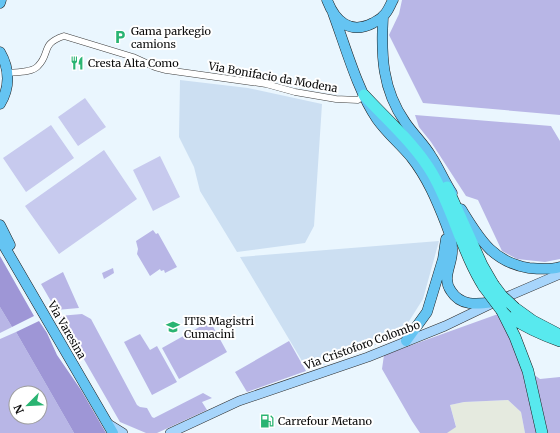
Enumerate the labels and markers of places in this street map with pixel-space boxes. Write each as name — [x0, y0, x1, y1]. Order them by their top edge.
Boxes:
place label: Gama parkegio camions — [131, 24, 211, 51]
parking icon: Gama parkegio camions — [112, 29, 128, 45]
restaurant icon: Cresta Alta Como — [69, 55, 85, 71]
place label: Cresta Alta Como — [88, 56, 179, 70]
place label: ITIS Magistri Cumacini — [184, 314, 255, 341]
school or university icon: ITIS Magistri Cumacini — [165, 319, 181, 335]
fuel station icon: Carrefour Metano — [259, 413, 275, 429]
place label: Carrefour Metano — [278, 414, 372, 428]

